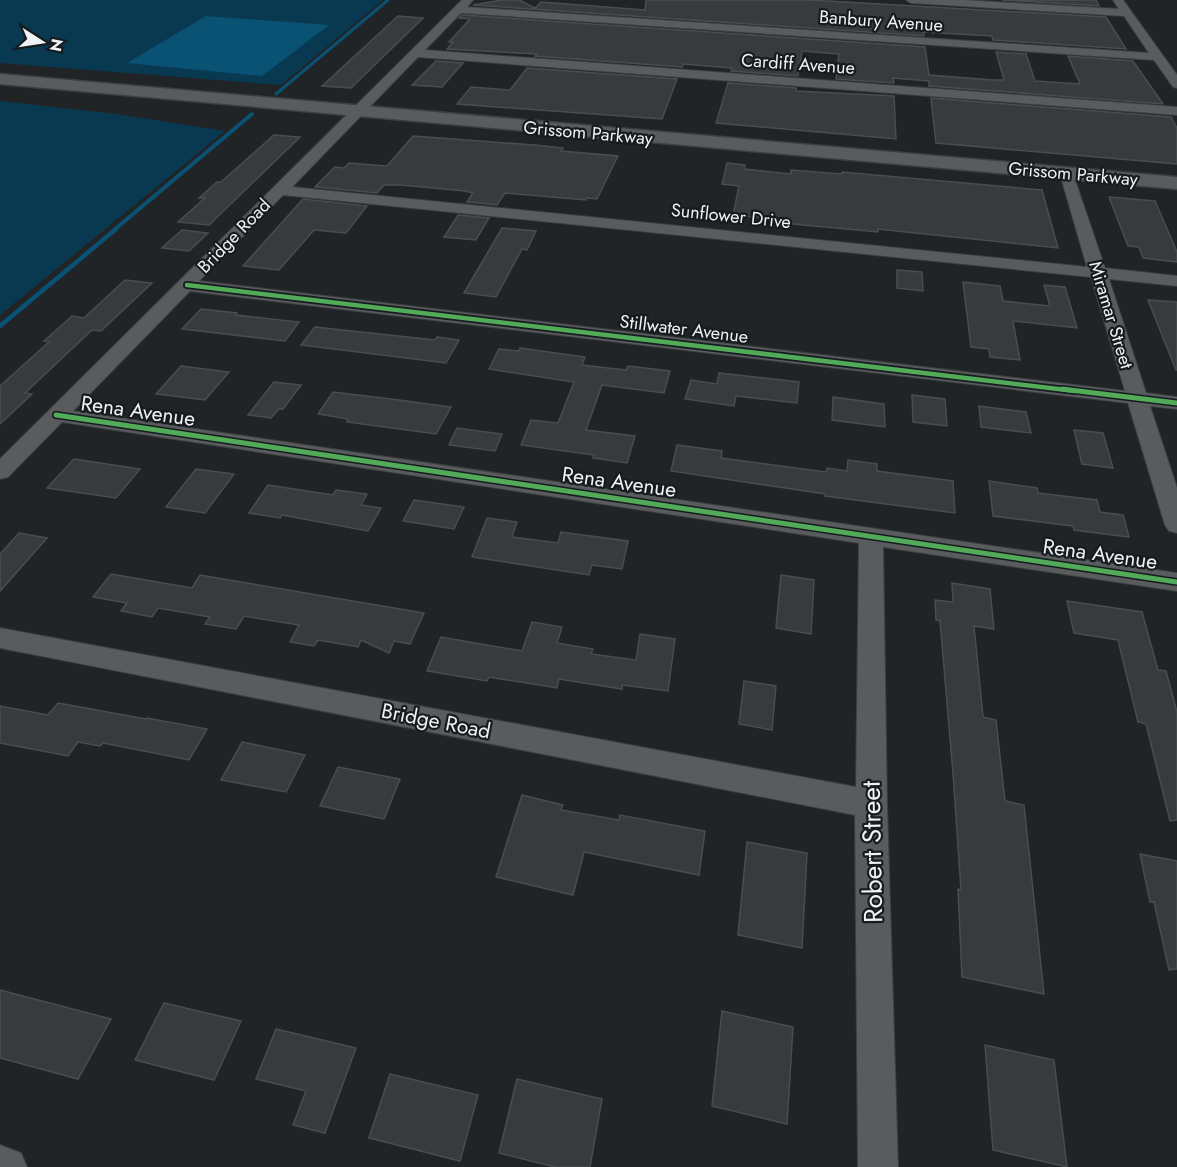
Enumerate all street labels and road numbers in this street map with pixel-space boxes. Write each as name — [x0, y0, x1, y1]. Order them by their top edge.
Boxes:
street label: Banbury Avenue — [818, 4, 944, 38]
street label: Cardiff Avenue — [740, 47, 856, 81]
street label: Grissom Parkway — [522, 114, 654, 152]
street label: Grissom Parkway — [1007, 155, 1139, 193]
street label: Bridge Road — [192, 193, 276, 279]
street label: Sunflower Drive — [670, 197, 792, 235]
street label: Miramar Street — [1082, 258, 1140, 373]
street label: Stillwater Avenue — [618, 308, 750, 350]
street label: Rena Avenue — [79, 388, 197, 434]
street label: Rena Avenue — [560, 459, 678, 505]
street label: Rena Avenue — [1041, 531, 1159, 577]
street label: Bridge Road — [379, 696, 493, 746]
street label: Robert Street — [852, 780, 892, 923]

